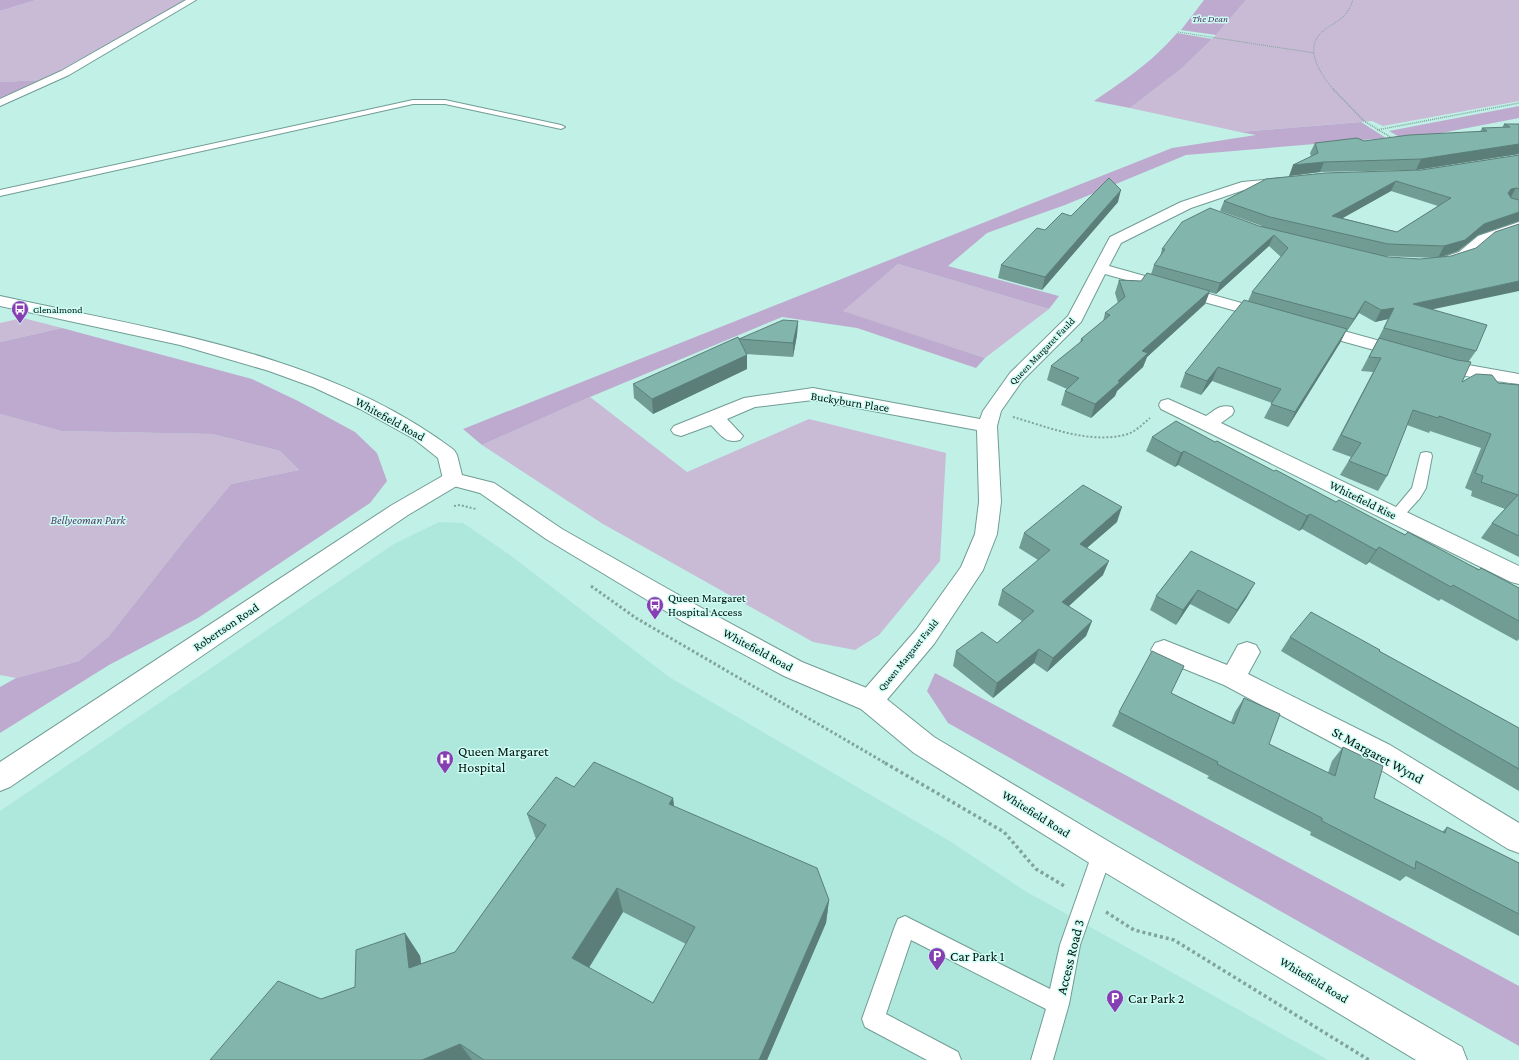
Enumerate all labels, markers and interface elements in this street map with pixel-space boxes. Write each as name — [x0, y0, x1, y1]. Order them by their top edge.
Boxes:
park label: The Dean — [1192, 13, 1228, 24]
bus stop icon: Glenalmond — [10, 299, 30, 324]
place label: Glenalmond — [33, 304, 83, 315]
street label: Queen Margaret Fauld — [1007, 315, 1077, 387]
street label: Buckyburn Place — [810, 389, 890, 415]
street label: Whitefield Road — [353, 394, 428, 444]
street label: Whitefield Rise — [1327, 478, 1399, 522]
park label: Bellyeoman Park — [50, 513, 126, 527]
place label: Queen Margaret Hospital Access — [668, 591, 747, 619]
bus stop icon: Queen Margaret Hospital Access — [645, 595, 665, 620]
street label: Robertson Road — [191, 600, 262, 654]
street label: Queen Margaret Fauld — [876, 616, 941, 693]
street label: Whitefield Road — [720, 626, 796, 675]
street label: St Margaret Wynd — [1330, 723, 1427, 787]
place label: Queen Margaret Hospital — [458, 743, 549, 775]
hospital icon: Queen Margaret Hospital — [435, 749, 455, 774]
street label: Whitefield Road — [999, 788, 1073, 841]
street label: Access Road 3 — [1053, 918, 1087, 996]
parking icon: Car Park 1 — [927, 946, 947, 971]
place label: Car Park 1 — [950, 948, 1005, 964]
street label: Whitefield Road — [1277, 954, 1351, 1006]
parking icon: Car Park 2 — [1105, 988, 1125, 1013]
place label: Car Park 2 — [1128, 990, 1185, 1006]

